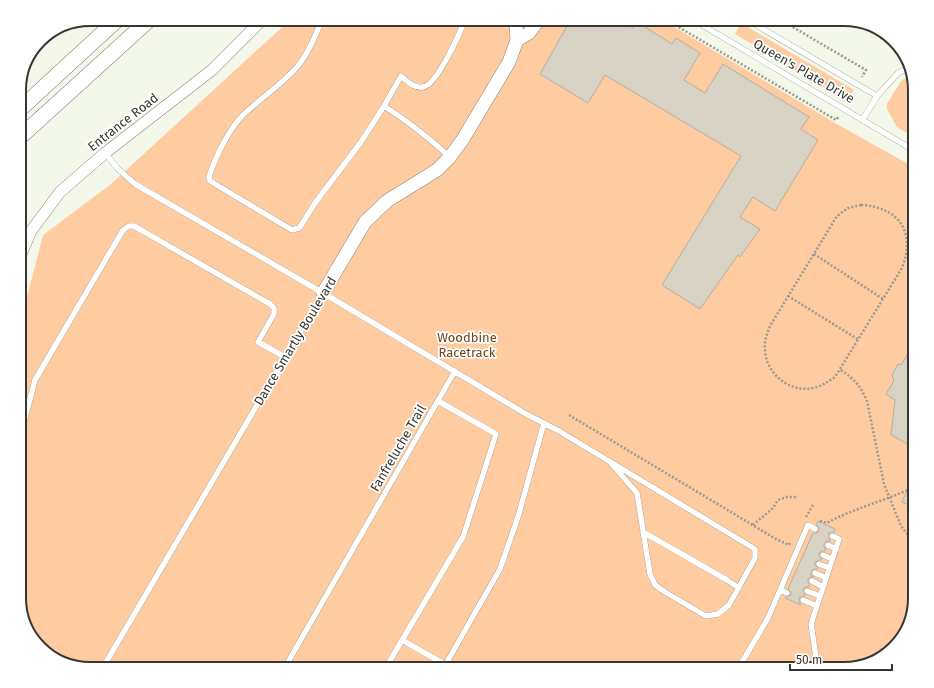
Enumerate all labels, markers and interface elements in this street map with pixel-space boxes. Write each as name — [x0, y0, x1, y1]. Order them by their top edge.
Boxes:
street label: Queen's Plate Drive — [751, 36, 857, 106]
street label: Entrance Road — [85, 90, 161, 154]
street label: Dance Smartly Boulevard — [251, 274, 339, 408]
park label: Woodbine Racetrack — [437, 330, 497, 360]
street label: Fanfreluche Trail — [367, 402, 429, 494]
scale bar — [790, 646, 892, 672]
text: 50 m — [796, 653, 822, 667]

